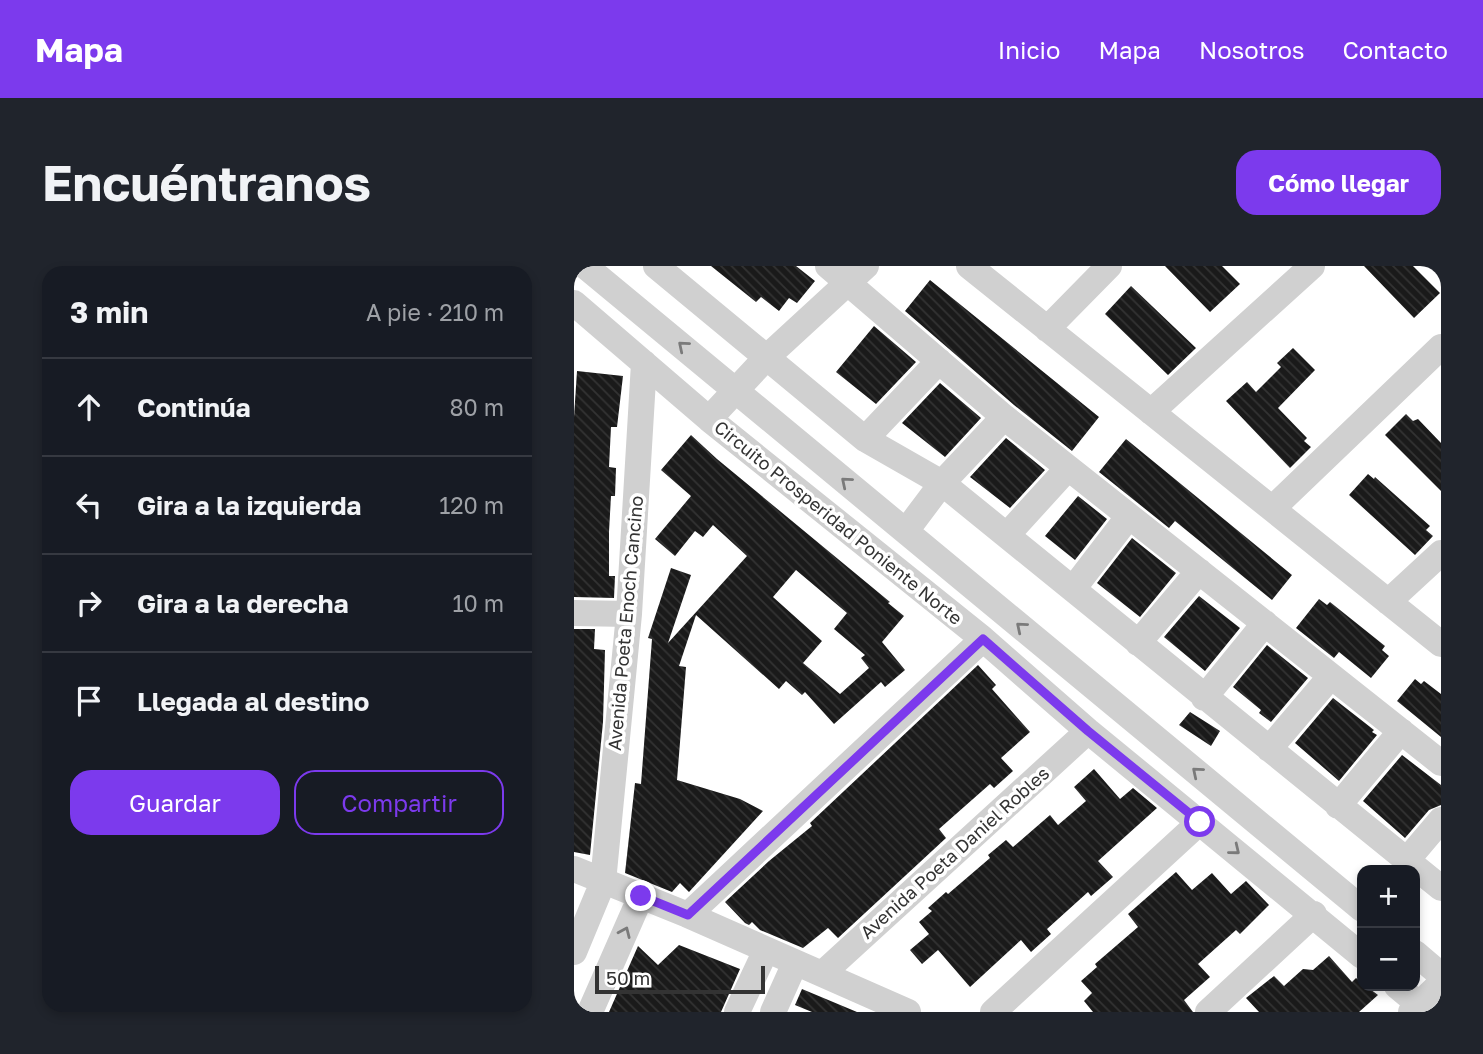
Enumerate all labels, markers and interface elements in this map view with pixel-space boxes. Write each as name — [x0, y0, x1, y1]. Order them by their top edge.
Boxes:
text: Mapa — [35, 30, 123, 69]
text: Inicio — [998, 35, 1060, 64]
text: Mapa — [1098, 35, 1161, 64]
text: Nosotros — [1199, 35, 1305, 64]
text: Contacto — [1343, 35, 1448, 64]
button: Cómo llegar — [1236, 150, 1441, 215]
text: Encuéntranos — [42, 153, 371, 212]
text: 3 min — [70, 294, 148, 330]
text: A pie · 210 m — [366, 298, 504, 326]
one-way arrow — [678, 342, 691, 354]
icon: ahead — [70, 388, 108, 426]
text: Continúa — [137, 392, 251, 423]
text: 80 m — [450, 393, 504, 421]
street label: Circuito Prosperidad Poniente Norte — [710, 415, 967, 629]
one-way arrow — [842, 477, 854, 490]
icon: left — [70, 486, 108, 524]
text: Gira a la izquierda — [137, 490, 361, 521]
text: 120 m — [439, 491, 504, 519]
street label: Avenida Poeta Enoch Cancino — [603, 495, 647, 751]
icon: right — [70, 584, 108, 622]
text: Gira a la derecha — [137, 588, 349, 619]
text: 10 m — [452, 589, 504, 617]
one-way arrow — [1017, 623, 1030, 635]
icon: arrive — [70, 682, 108, 720]
text: Llegada al destino — [137, 686, 369, 717]
street label: Avenida Poeta Daniel Robles — [855, 762, 1053, 943]
one-way arrow — [1192, 768, 1205, 780]
button: Guardar — [70, 770, 280, 835]
button: Compartir — [294, 770, 504, 835]
route start — [1184, 806, 1215, 837]
one-way arrow — [1228, 842, 1240, 855]
map controls — [1357, 865, 1420, 991]
button: + — [1357, 865, 1420, 928]
route end — [625, 880, 656, 911]
one-way arrow — [617, 926, 631, 939]
button: − — [1357, 928, 1420, 991]
scale bar — [595, 963, 765, 995]
text: 50 m — [606, 966, 650, 989]

